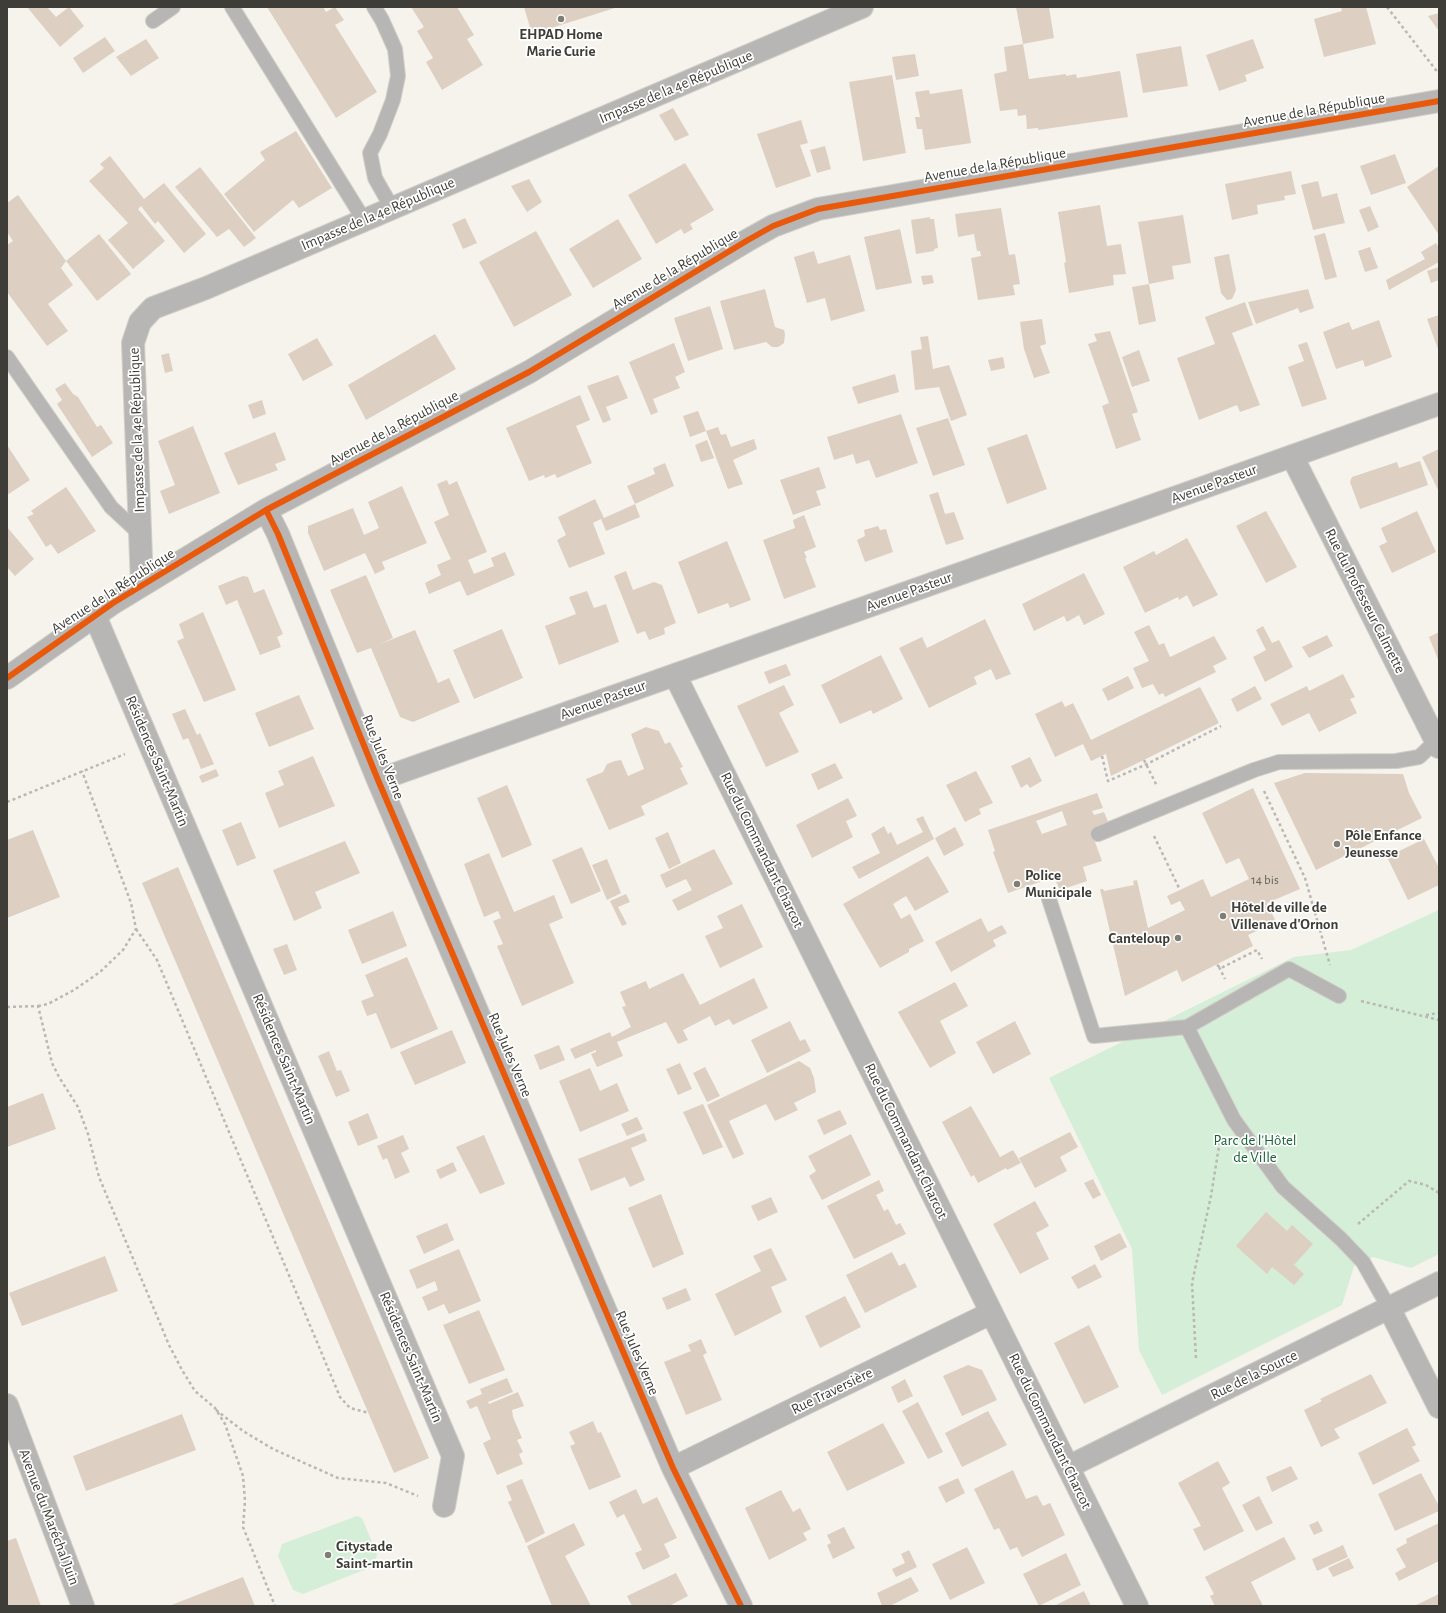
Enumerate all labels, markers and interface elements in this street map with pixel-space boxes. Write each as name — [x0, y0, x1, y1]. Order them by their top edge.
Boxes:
marker: EHPAD Home Marie Curie — [556, 14, 566, 24]
place label: EHPAD Home Marie Curie — [519, 25, 603, 60]
street label: Impasse de la 4e République — [597, 46, 755, 128]
street label: Avenue de la République — [1242, 89, 1386, 131]
street label: Avenue de la République — [923, 144, 1067, 186]
street label: Impasse de la 4e République — [299, 173, 457, 255]
street label: Avenue de la République — [609, 224, 741, 314]
street label: Impasse de la 4e République — [125, 347, 149, 513]
street label: Avenue de la République — [326, 386, 462, 470]
street label: Avenue Pasteur — [1169, 460, 1259, 508]
street label: Rue du Professeur Calmette — [1321, 526, 1409, 676]
street label: Avenue de la République — [48, 544, 178, 638]
street label: Avenue Pasteur — [864, 568, 954, 616]
street label: Avenue Pasteur — [558, 676, 648, 724]
street label: Résidences Saint-Martin — [121, 693, 193, 829]
street label: Rue Jules Verne — [358, 712, 408, 802]
street label: Rue du Commandant Charcot — [716, 769, 808, 931]
place label: Pôle Enfance Jeunesse — [1345, 826, 1422, 861]
marker: Pôle Enfance Jeunesse — [1332, 839, 1342, 849]
place label: Police Municipale — [1025, 866, 1092, 901]
house number: 14 bis — [1251, 872, 1279, 888]
marker: Police Municipale — [1012, 879, 1022, 889]
place label: Hôtel de ville de Villenave d'Ornon — [1231, 898, 1338, 933]
marker: Hôtel de ville de Villenave d'Ornon — [1218, 911, 1228, 921]
place label: Canteloup — [1108, 929, 1170, 947]
marker: Canteloup — [1173, 933, 1183, 943]
street label: Résidences Saint-Martin — [248, 991, 320, 1127]
street label: Rue Jules Verne — [484, 1010, 536, 1100]
street label: Rue du Commandant Charcot — [860, 1060, 952, 1222]
park label: Parc de l'Hôtel de Ville — [1213, 1131, 1297, 1166]
street label: Résidences Saint-Martin — [375, 1289, 447, 1425]
street label: Rue Jules Verne — [611, 1308, 663, 1398]
street label: Rue de la Source — [1208, 1346, 1300, 1404]
street label: Rue du Commandant Charcot — [1004, 1350, 1096, 1512]
street label: Rue Traversière — [788, 1363, 876, 1419]
street label: Avenue du Maréchal Juin — [15, 1446, 83, 1588]
place label: Citystade Saint-martin — [336, 1537, 413, 1572]
marker: Citystade Saint-martin — [323, 1550, 333, 1560]

